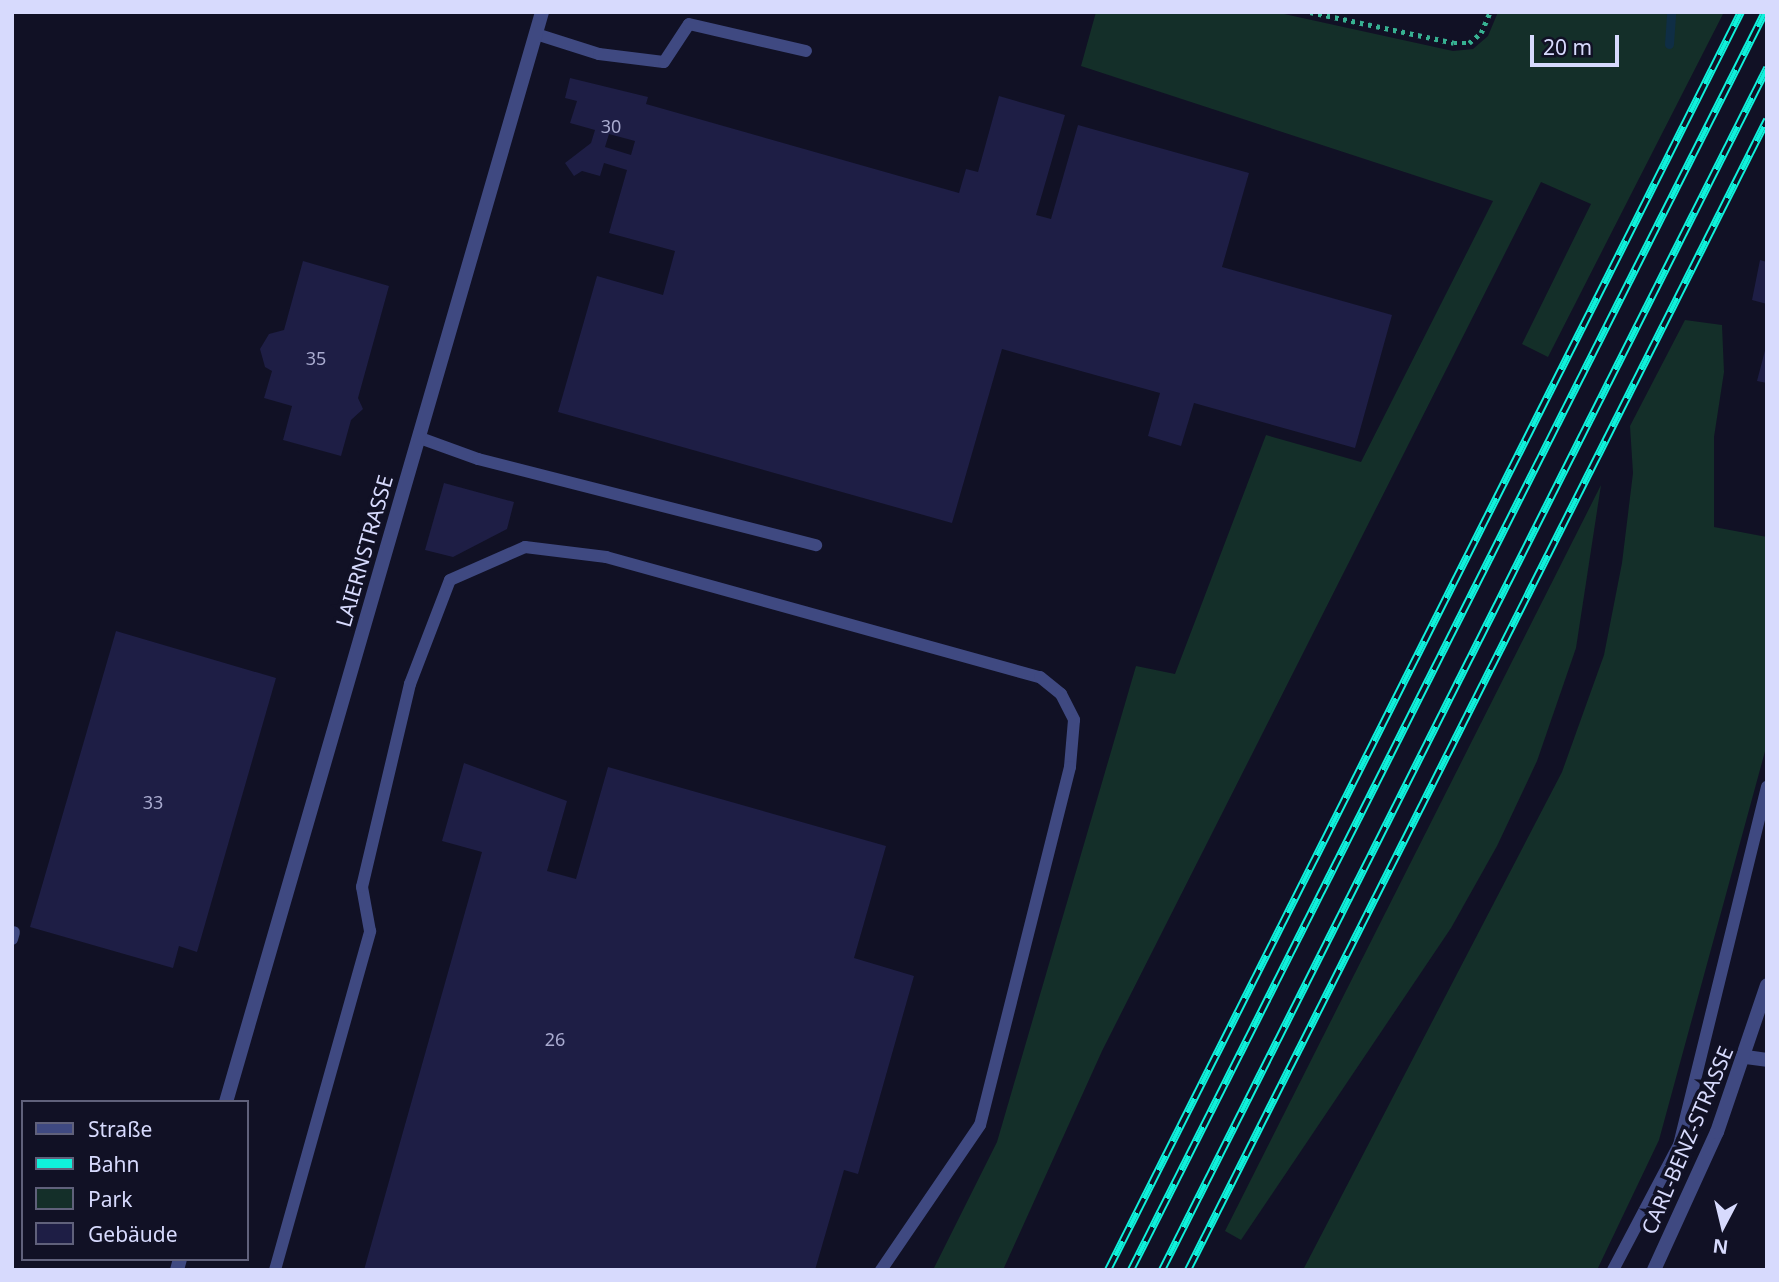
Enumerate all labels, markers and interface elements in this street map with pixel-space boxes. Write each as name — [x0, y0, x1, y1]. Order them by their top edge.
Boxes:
scale bar — [1534, 21, 1623, 65]
text: 20 m — [1543, 33, 1592, 61]
house number: 30 — [601, 115, 621, 137]
house number: 35 — [306, 347, 326, 369]
street label: LAIERNSTRASSE — [330, 472, 398, 630]
house number: 33 — [143, 791, 163, 813]
house number: 26 — [545, 1028, 565, 1050]
street label: CARL-BENZ-STRASSE — [1636, 1042, 1738, 1238]
legend — [21, 1100, 248, 1261]
text: Straße — [88, 1115, 152, 1143]
text: Bahn — [88, 1150, 139, 1178]
text: Park — [88, 1185, 132, 1213]
north arrow — [1688, 1191, 1758, 1261]
text: Gebäude — [88, 1220, 178, 1248]
text: N — [1711, 1233, 1730, 1261]

